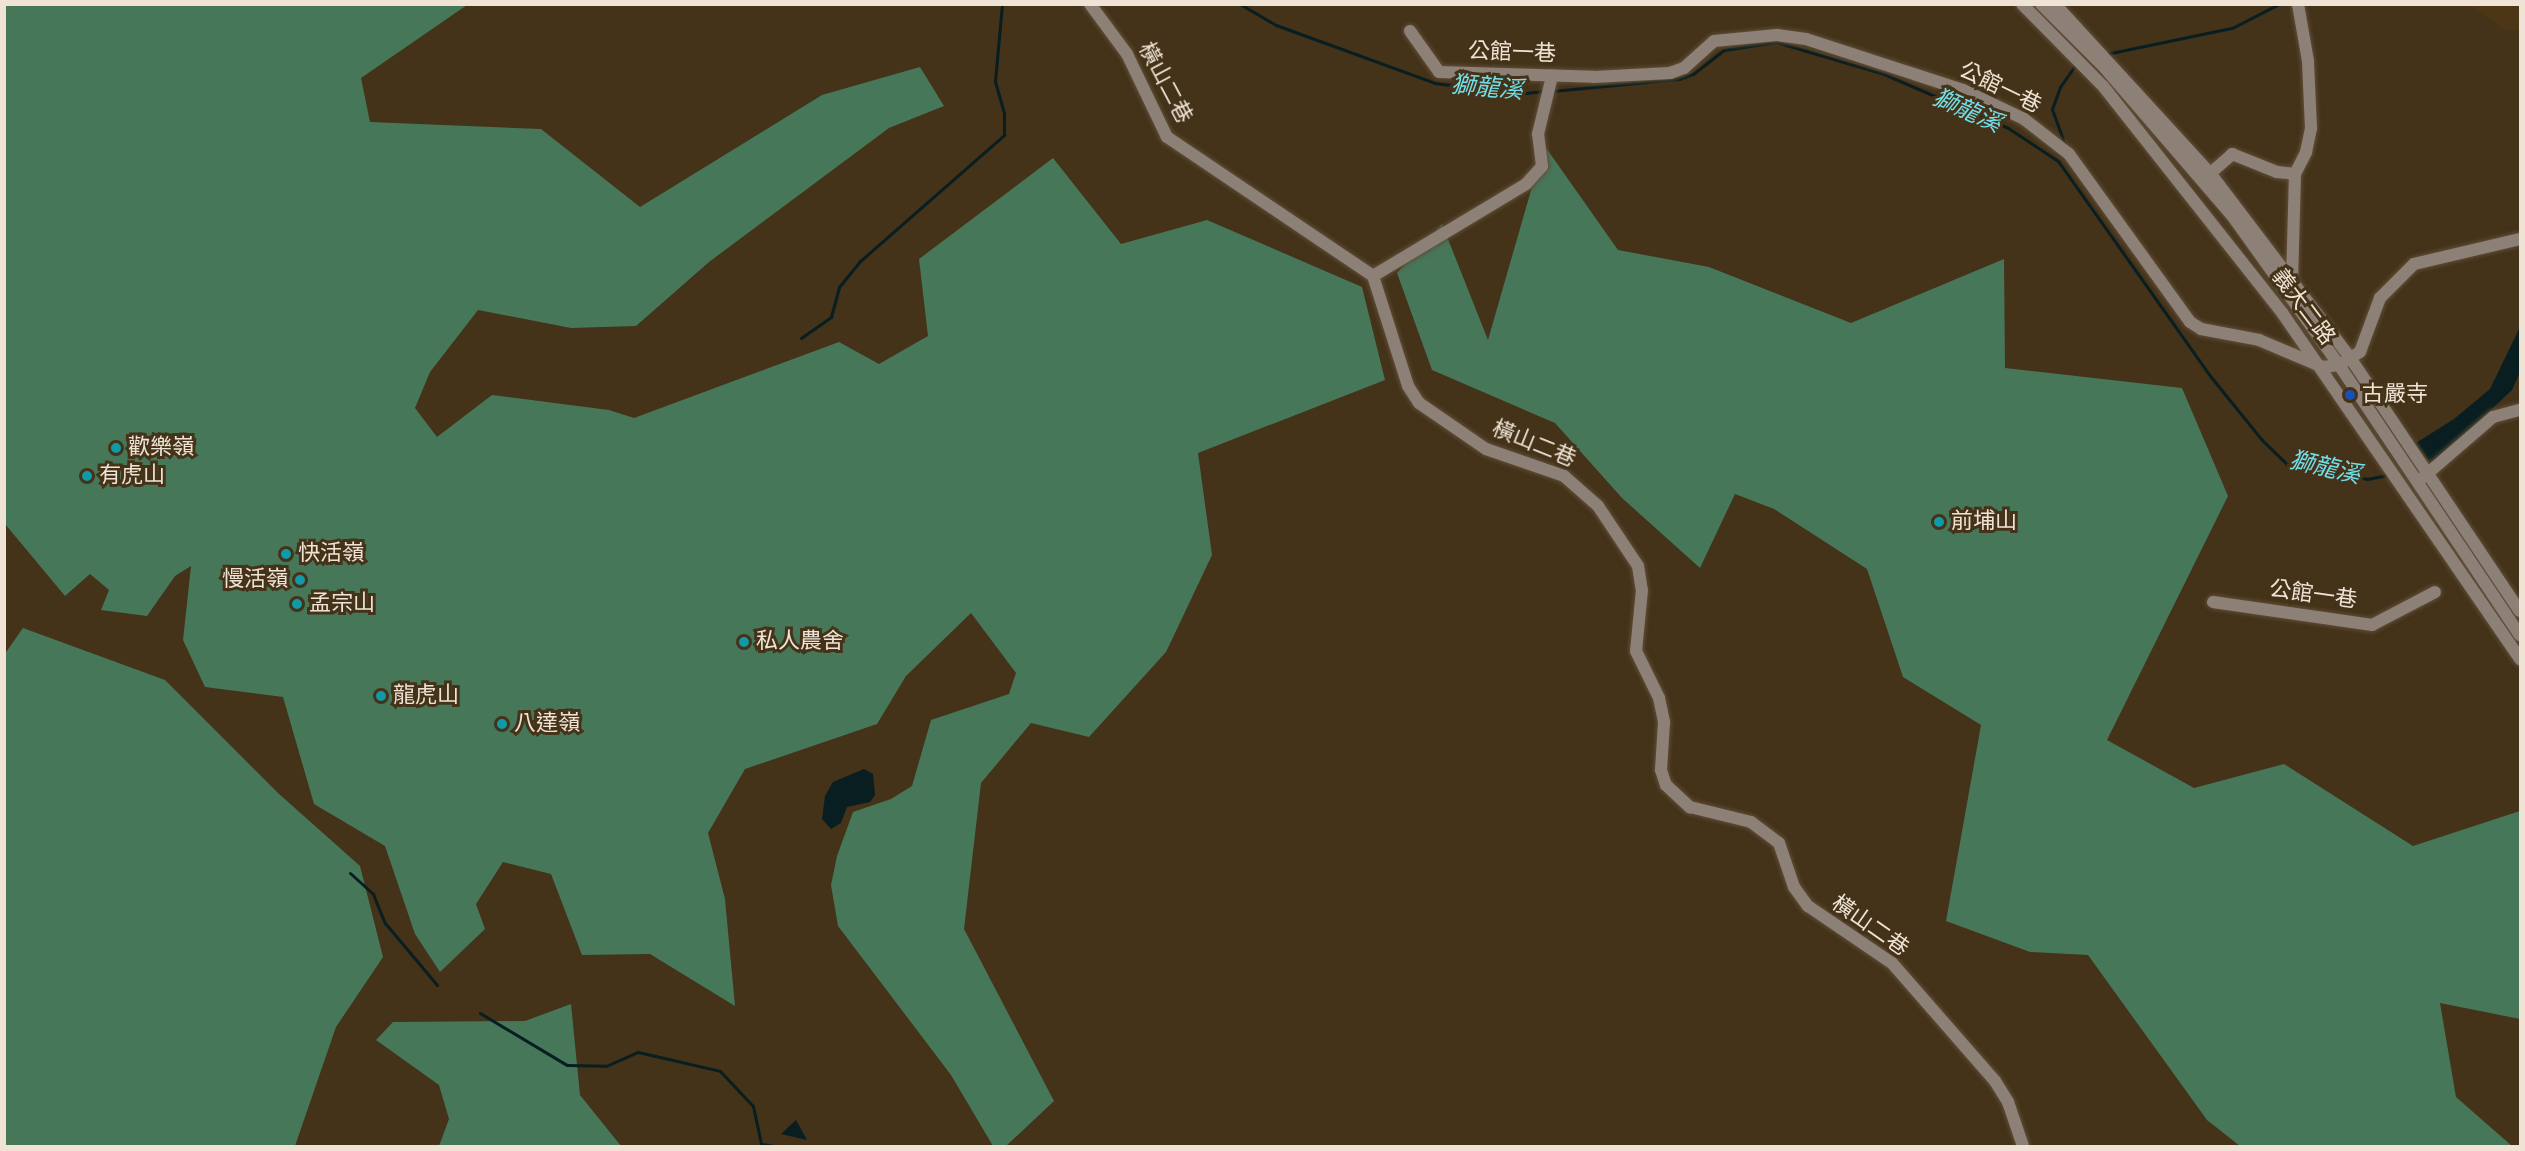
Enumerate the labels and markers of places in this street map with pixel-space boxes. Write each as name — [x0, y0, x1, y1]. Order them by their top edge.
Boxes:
place label: 古嚴寺 — [2362, 382, 2428, 408]
marker: 古嚴寺 — [2343, 388, 2357, 402]
place label: 歡樂嶺 — [128, 435, 194, 461]
marker: 歡樂嶺 — [109, 441, 123, 455]
place label: 有虎山 — [99, 463, 165, 489]
marker: 有虎山 — [80, 469, 94, 483]
place label: 前埔山 — [1951, 509, 2017, 535]
marker: 前埔山 — [1932, 515, 1946, 529]
place label: 快活嶺 — [298, 541, 364, 567]
marker: 快活嶺 — [279, 547, 293, 561]
place label: 慢活嶺 — [222, 567, 288, 593]
marker: 慢活嶺 — [293, 573, 307, 587]
place label: 孟宗山 — [309, 591, 375, 617]
marker: 孟宗山 — [290, 597, 304, 611]
place label: 私人農舍 — [756, 629, 844, 655]
marker: 私人農舍 — [737, 635, 751, 649]
place label: 龍虎山 — [393, 683, 459, 709]
marker: 龍虎山 — [374, 689, 388, 703]
place label: 八達嶺 — [514, 711, 580, 737]
marker: 八達嶺 — [495, 717, 509, 731]

